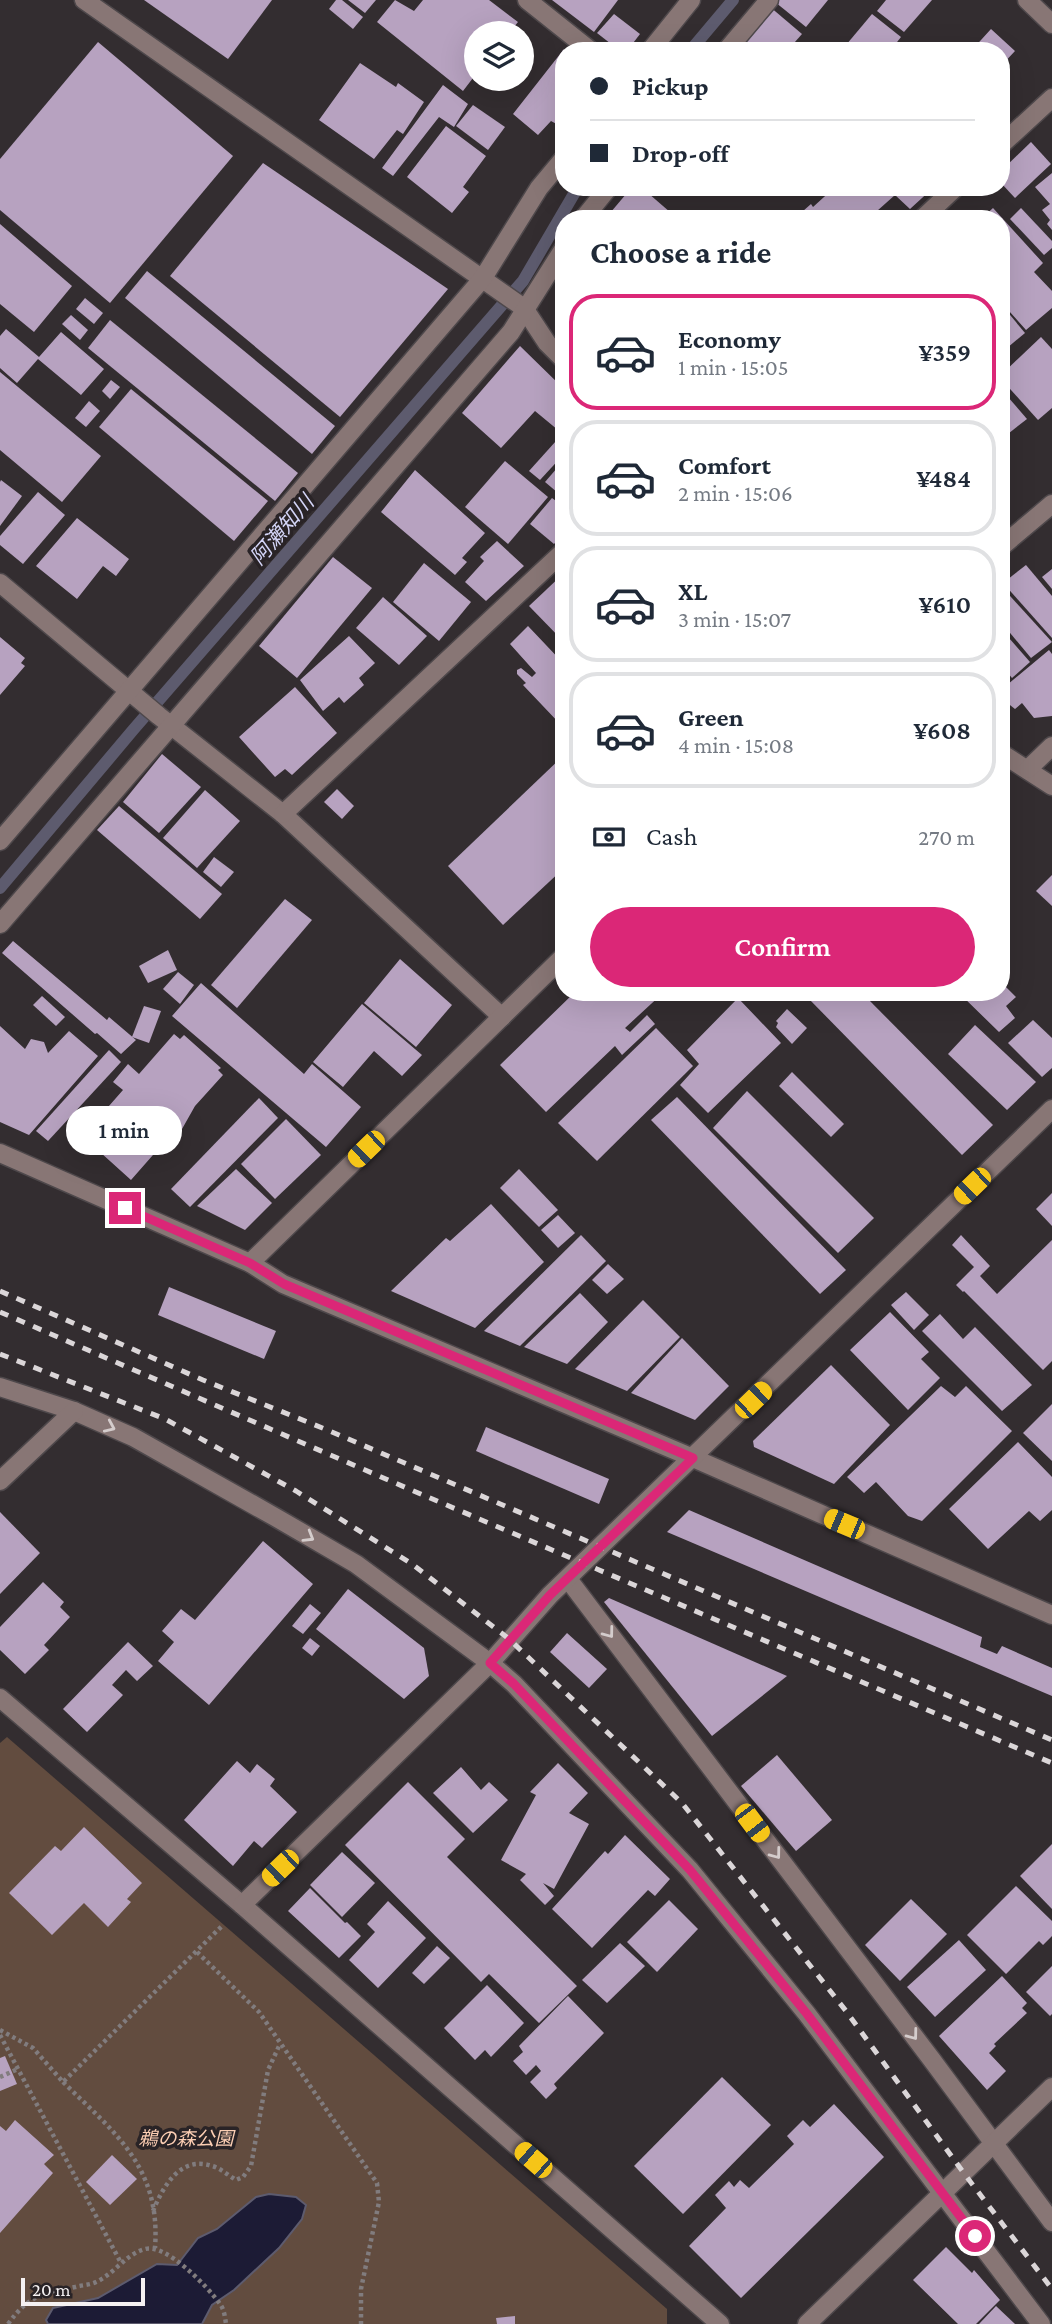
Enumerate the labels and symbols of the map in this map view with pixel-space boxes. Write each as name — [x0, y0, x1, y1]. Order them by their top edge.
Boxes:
water label: 阿瀬知川 — [245, 489, 320, 570]
callout: 1 min — [67, 1106, 183, 1156]
car — [344, 1127, 389, 1171]
car — [950, 1164, 995, 1208]
route end — [109, 1192, 141, 1224]
car — [731, 1378, 776, 1422]
one-way arrow — [103, 1419, 115, 1433]
car — [821, 1506, 868, 1542]
one-way arrow — [302, 1529, 315, 1542]
one-way arrow — [600, 1625, 613, 1638]
car — [731, 1800, 774, 1846]
car — [258, 1846, 303, 1890]
one-way arrow — [767, 1846, 780, 1858]
one-way arrow — [905, 2027, 918, 2040]
park label: 鵜の森公園 — [138, 2128, 236, 2149]
car — [511, 2138, 556, 2182]
route start — [959, 2220, 991, 2252]
scale bar — [21, 2275, 145, 2307]

